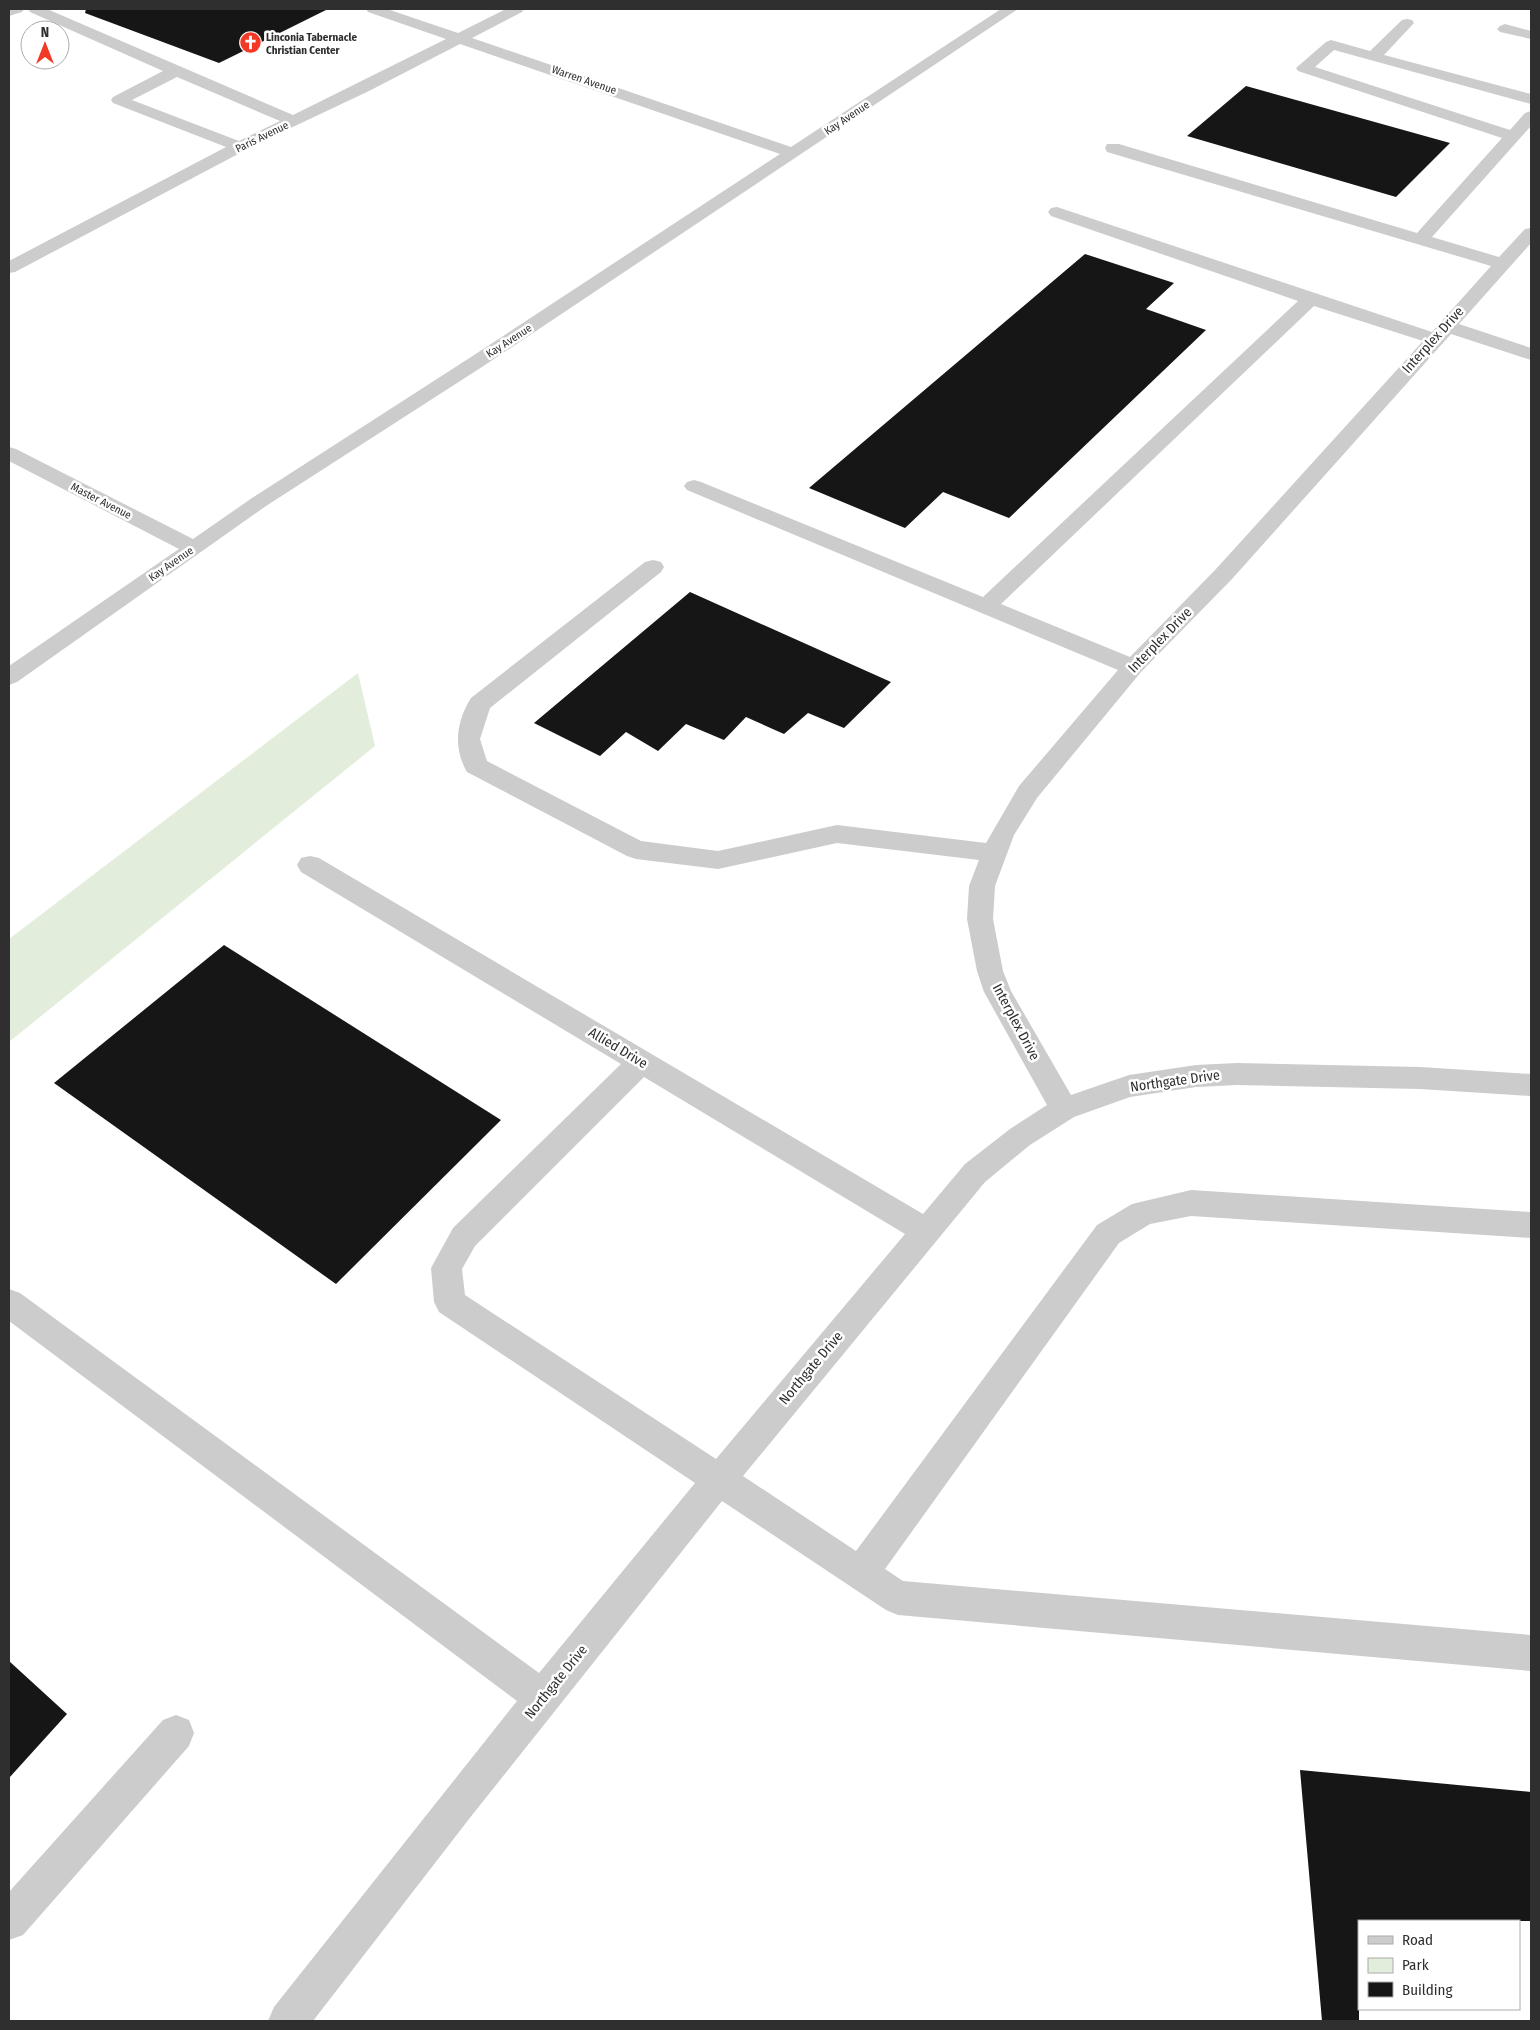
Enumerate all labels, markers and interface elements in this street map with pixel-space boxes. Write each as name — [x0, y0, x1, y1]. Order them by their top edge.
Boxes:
north arrow — [20, 20, 70, 70]
text: N — [41, 24, 49, 41]
church icon: Linconia Tabernacle Christian Center — [238, 31, 262, 55]
place label: Linconia Tabernacle Christian Center — [266, 31, 357, 57]
street label: Warren Avenue — [550, 63, 618, 97]
street label: Kay Avenue — [822, 98, 872, 138]
street label: Paris Avenue — [233, 119, 291, 155]
street label: Interplex Drive — [1399, 303, 1468, 377]
street label: Kay Avenue — [484, 322, 534, 360]
street label: Master Avenue — [69, 480, 133, 522]
street label: Kay Avenue — [146, 544, 196, 584]
street label: Interplex Drive — [1125, 604, 1195, 676]
street label: Interplex Drive — [989, 981, 1043, 1063]
street label: Allied Drive — [585, 1024, 651, 1072]
street label: Northgate Drive — [1129, 1066, 1221, 1096]
street label: Northgate Drive — [776, 1328, 847, 1408]
street label: Northgate Drive — [521, 1642, 591, 1722]
legend — [1358, 1920, 1520, 2010]
text: Road — [1402, 1931, 1433, 1949]
text: Park — [1402, 1956, 1429, 1974]
text: Building — [1402, 1981, 1453, 1999]

